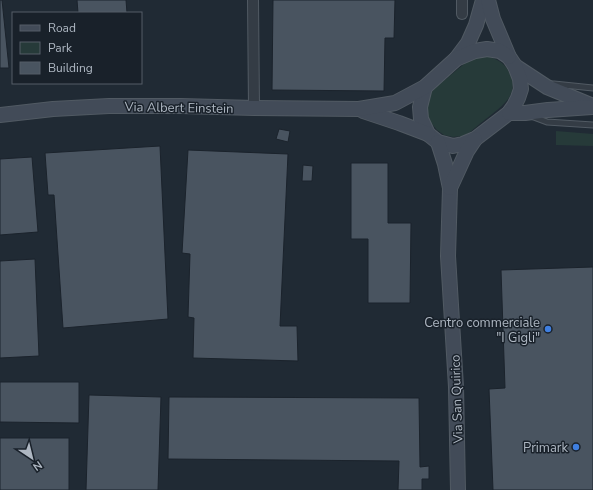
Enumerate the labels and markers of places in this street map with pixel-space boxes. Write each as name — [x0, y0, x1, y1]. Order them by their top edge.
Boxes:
place label: Centro commerciale "I Gigli" — [424, 314, 540, 347]
marker: Centro commerciale "I Gigli" — [543, 324, 553, 334]
place label: Primark — [523, 439, 568, 457]
marker: Primark — [571, 442, 581, 452]

